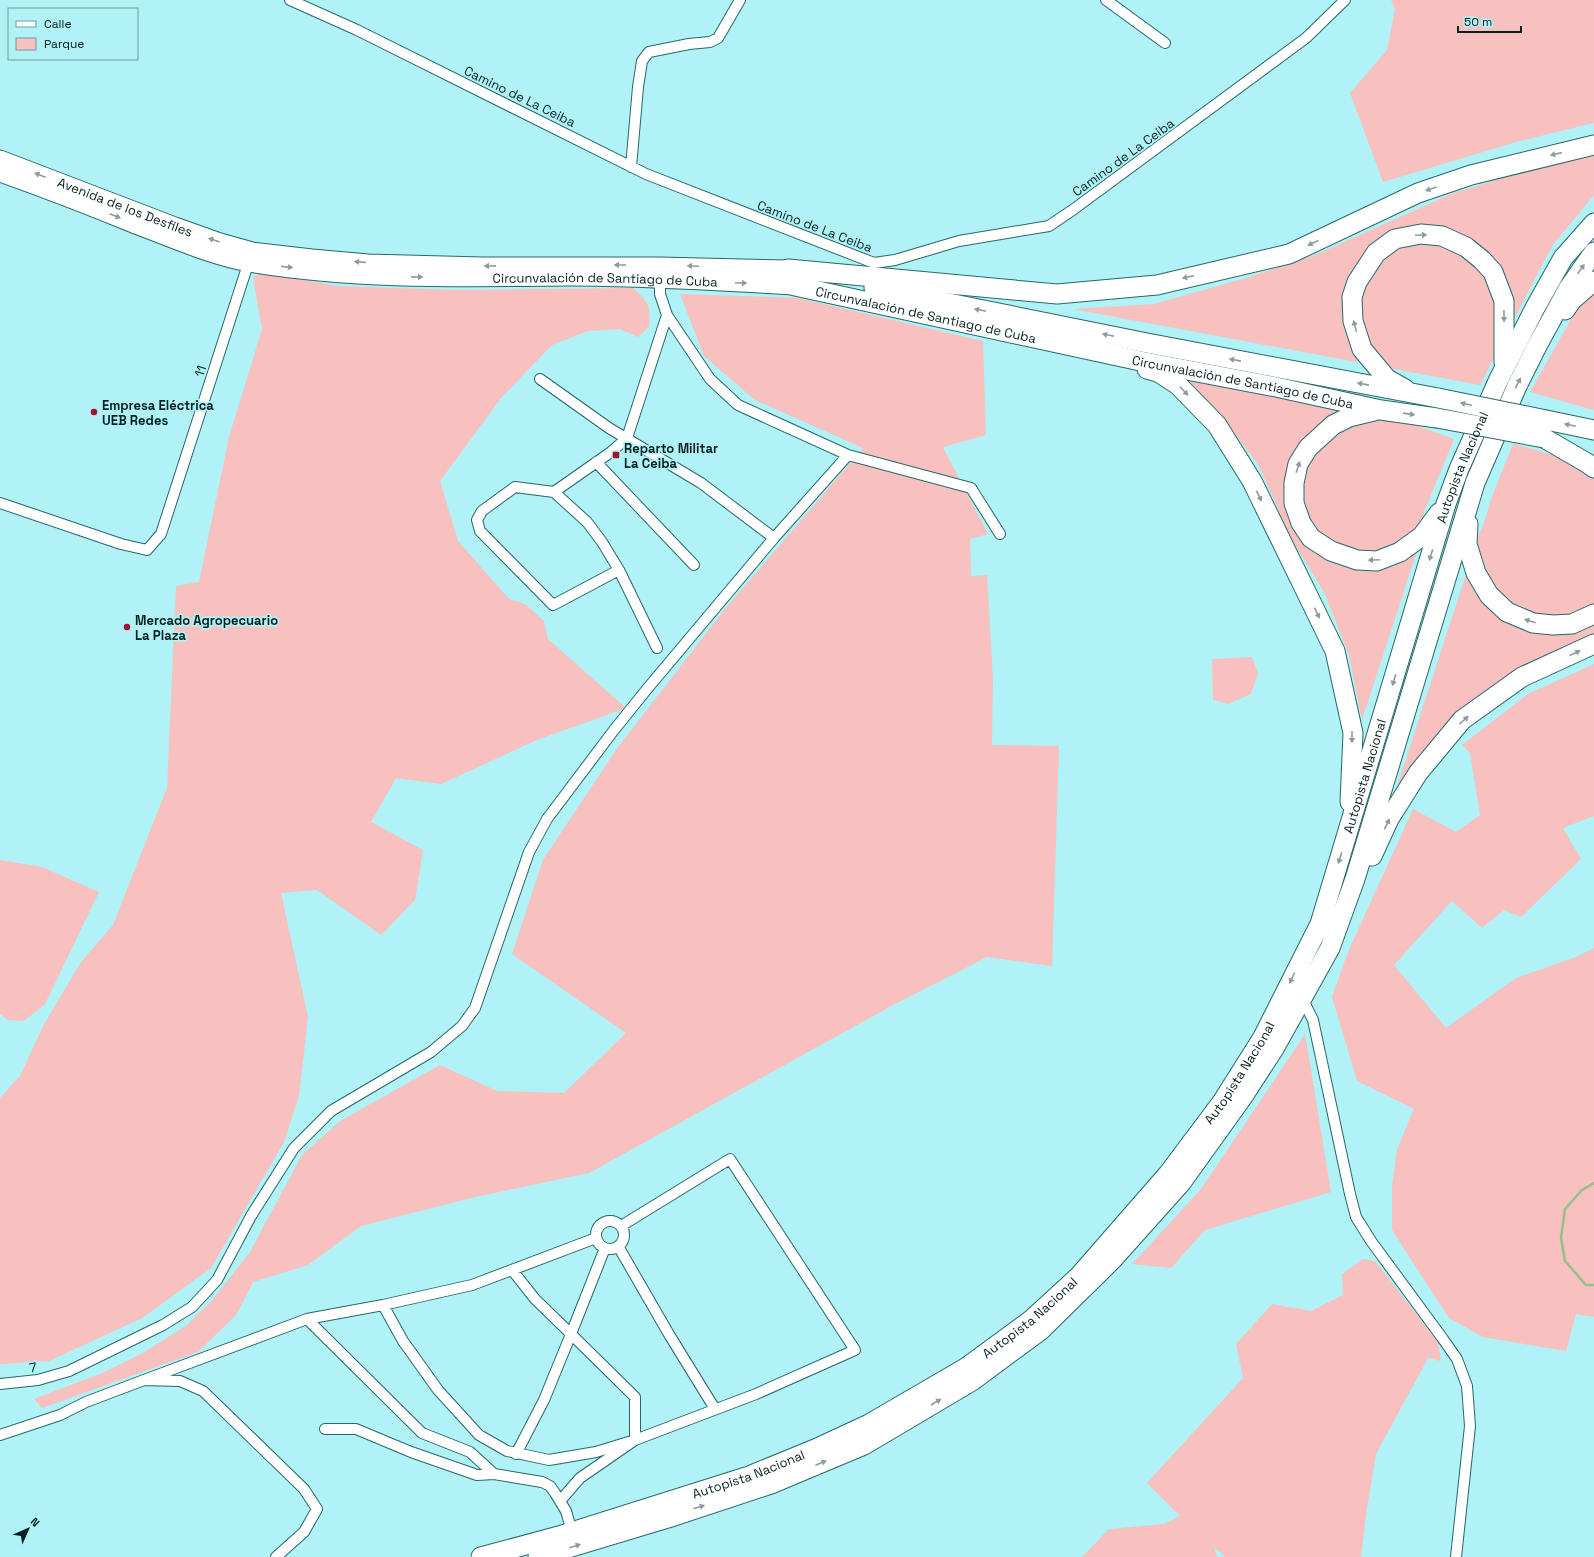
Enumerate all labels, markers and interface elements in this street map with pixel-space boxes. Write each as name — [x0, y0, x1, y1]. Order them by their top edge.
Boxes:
legend — [8, 8, 138, 60]
scale bar — [1458, 8, 1521, 34]
text: 50 m — [1464, 14, 1492, 30]
text: Calle — [44, 16, 72, 32]
text: Parque — [44, 36, 84, 52]
street label: Camino de La Ceiba — [461, 62, 579, 131]
street label: Camino de La Ceiba — [1069, 114, 1178, 200]
one-way arrow — [1550, 152, 1562, 158]
one-way arrow — [34, 171, 46, 177]
street label: Avenida de los Desfiles — [55, 174, 195, 241]
one-way arrow — [1425, 186, 1437, 192]
street label: Camino de La Ceiba — [755, 197, 875, 256]
one-way arrow — [110, 214, 122, 220]
one-way arrow — [1415, 232, 1427, 239]
one-way arrow — [208, 237, 220, 243]
one-way arrow — [1307, 240, 1319, 246]
one-way arrow — [354, 259, 366, 266]
one-way arrow — [613, 262, 626, 268]
one-way arrow — [483, 263, 496, 269]
one-way arrow — [687, 263, 699, 270]
one-way arrow — [281, 264, 293, 270]
one-way arrow — [1577, 264, 1585, 275]
street label: Circunvalación de Santiago de Cuba — [492, 269, 719, 291]
one-way arrow — [411, 274, 424, 280]
one-way arrow — [1182, 275, 1194, 281]
one-way arrow — [735, 280, 747, 287]
street label: Circunvalación de Santiago de Cuba — [814, 283, 1038, 347]
one-way arrow — [974, 306, 986, 312]
one-way arrow — [1501, 310, 1508, 322]
one-way arrow — [1351, 320, 1357, 332]
one-way arrow — [1101, 331, 1114, 337]
street label: Circunvalación de Santiago de Cuba — [1131, 351, 1356, 413]
one-way arrow — [1229, 356, 1241, 362]
street label: 11 — [191, 363, 210, 379]
one-way arrow — [1515, 377, 1521, 388]
one-way arrow — [1357, 381, 1369, 387]
one-way arrow — [1179, 386, 1189, 396]
place label: Empresa Eléctrica UEB Redes — [102, 397, 214, 429]
one-way arrow — [1460, 401, 1472, 407]
marker: Empresa Eléctrica UEB Redes — [89, 407, 99, 417]
street label: Autopista Nacional — [1433, 409, 1492, 525]
one-way arrow — [1403, 411, 1415, 417]
one-way arrow — [1564, 422, 1576, 428]
place label: Reparto Militar La Ceiba — [624, 440, 718, 472]
marker: Reparto Militar La Ceiba — [611, 450, 621, 460]
one-way arrow — [1295, 461, 1301, 473]
one-way arrow — [1256, 490, 1263, 502]
one-way arrow — [1428, 549, 1434, 561]
one-way arrow — [1367, 557, 1380, 563]
one-way arrow — [1314, 607, 1320, 619]
place label: Mercado Agropecuario La Plaza — [135, 612, 278, 644]
one-way arrow — [1523, 618, 1535, 624]
marker: Mercado Agropecuario La Plaza — [122, 622, 132, 632]
one-way arrow — [1569, 650, 1580, 656]
one-way arrow — [1391, 674, 1397, 686]
one-way arrow — [1458, 715, 1469, 724]
street label: Autopista Nacional — [1340, 717, 1390, 835]
one-way arrow — [1349, 731, 1355, 744]
one-way arrow — [1384, 818, 1390, 829]
one-way arrow — [1337, 852, 1343, 864]
one-way arrow — [1289, 972, 1296, 984]
street label: Autopista Nacional — [1200, 1019, 1278, 1128]
street label: Autopista Nacional — [979, 1274, 1081, 1362]
street label: 7 — [28, 1358, 38, 1377]
one-way arrow — [930, 1399, 942, 1406]
street label: Autopista Nacional — [690, 1446, 807, 1502]
one-way arrow — [816, 1459, 828, 1465]
one-way arrow — [694, 1504, 706, 1510]
north arrow — [8, 1509, 48, 1549]
text: N — [28, 1514, 43, 1529]
one-way arrow — [570, 1543, 582, 1549]

